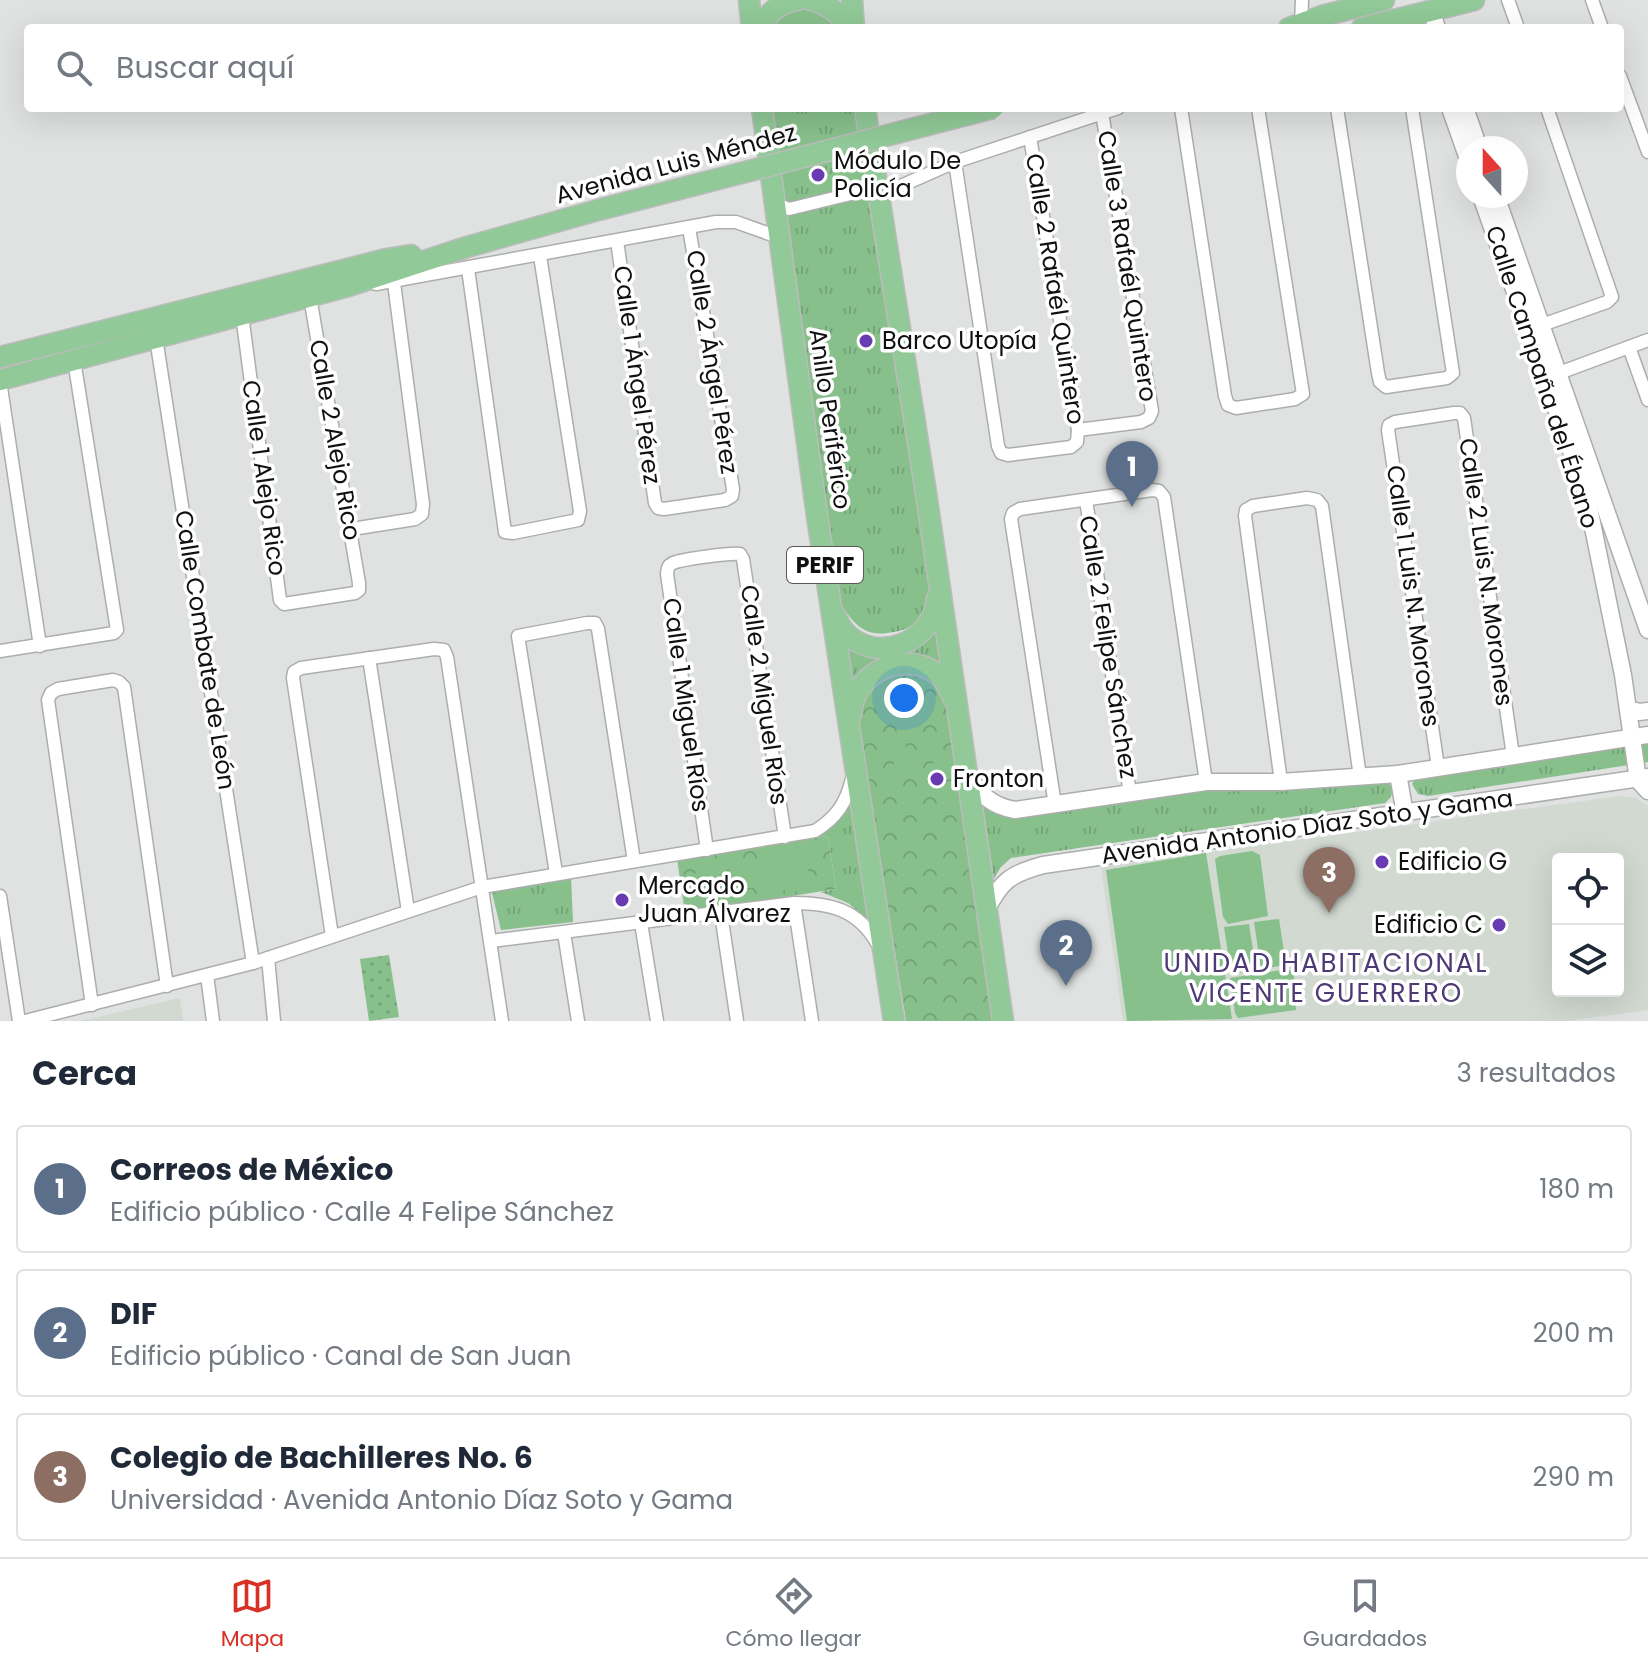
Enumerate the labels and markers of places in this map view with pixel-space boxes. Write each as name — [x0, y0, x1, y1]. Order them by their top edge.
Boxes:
place label: Módulo De Policía — [834, 144, 961, 205]
marker: Módulo De Policía — [809, 166, 827, 184]
place label: Barco Utopía — [882, 324, 1037, 357]
marker: Barco Utopía — [857, 332, 875, 350]
pin: 1 — [1106, 441, 1158, 507]
place label: Fronton — [953, 762, 1044, 795]
marker: Fronton — [928, 770, 946, 788]
place label: Edificio G — [1398, 845, 1507, 878]
pin: 3 — [1303, 847, 1355, 913]
marker: Edificio G — [1373, 853, 1391, 871]
place label: Mercado Juan Álvarez — [638, 869, 791, 930]
marker: Mercado Juan Álvarez — [613, 891, 631, 909]
place label: Edificio C — [1374, 908, 1483, 941]
marker: Edificio C — [1490, 916, 1508, 934]
pin: 2 — [1040, 920, 1092, 986]

